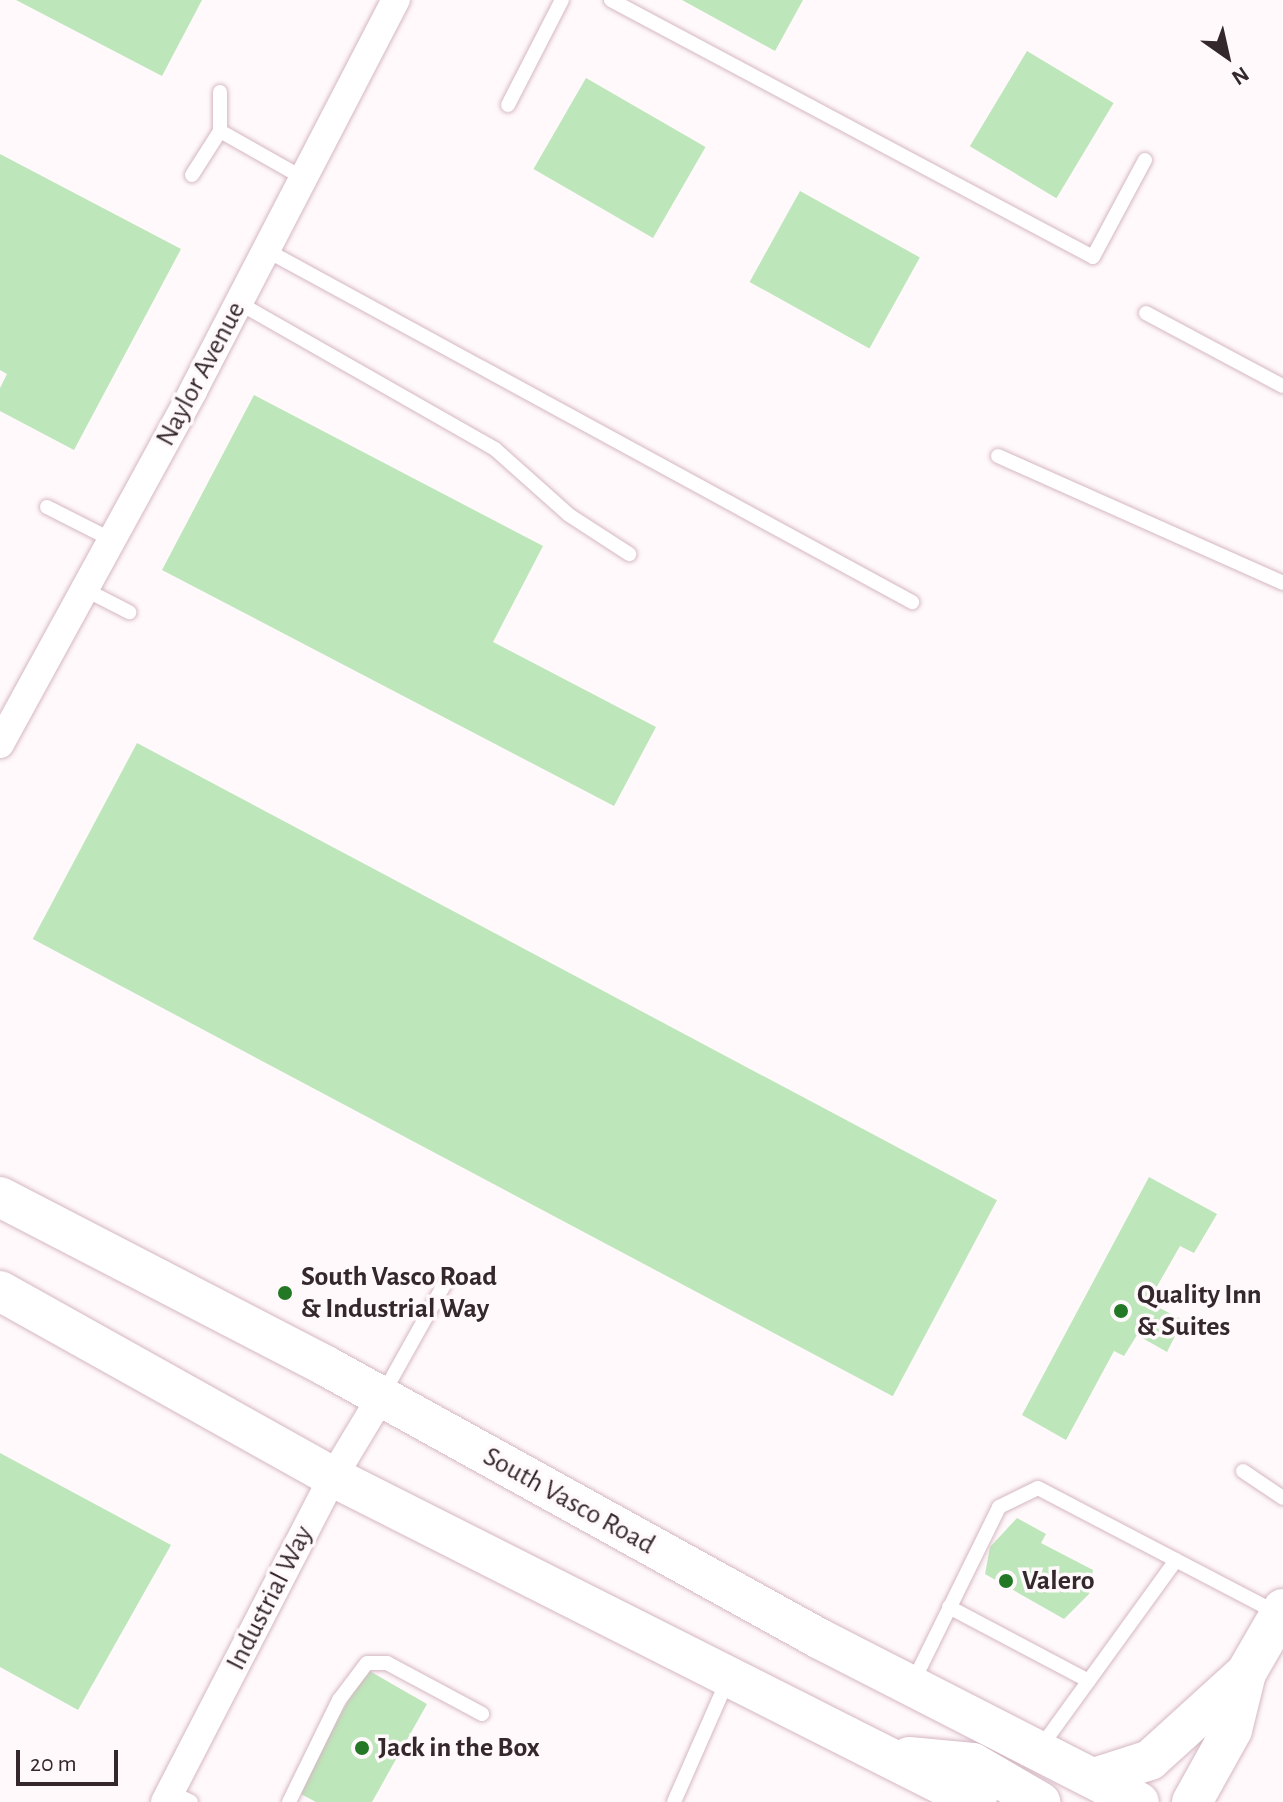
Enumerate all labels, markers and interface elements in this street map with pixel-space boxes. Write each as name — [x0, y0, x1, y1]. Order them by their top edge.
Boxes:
north arrow — [1187, 16, 1267, 96]
text: N — [1228, 62, 1253, 89]
street label: Naylor Avenue — [149, 296, 253, 452]
place label: South Vasco Road & Industrial Way — [301, 1260, 497, 1326]
place label: Quality Inn & Suites — [1137, 1278, 1262, 1344]
marker: South Vasco Road & Industrial Way — [276, 1284, 294, 1302]
marker: Quality Inn & Suites — [1112, 1302, 1130, 1320]
street label: South Vasco Road — [477, 1440, 661, 1562]
street label: Industrial Way — [219, 1520, 321, 1676]
place label: Valero — [1022, 1564, 1094, 1598]
marker: Valero — [997, 1572, 1015, 1590]
place label: Jack in the Box — [378, 1731, 540, 1765]
scale bar — [20, 1734, 122, 1784]
marker: Jack in the Box — [353, 1739, 371, 1757]
text: 20 m — [30, 1752, 77, 1776]

